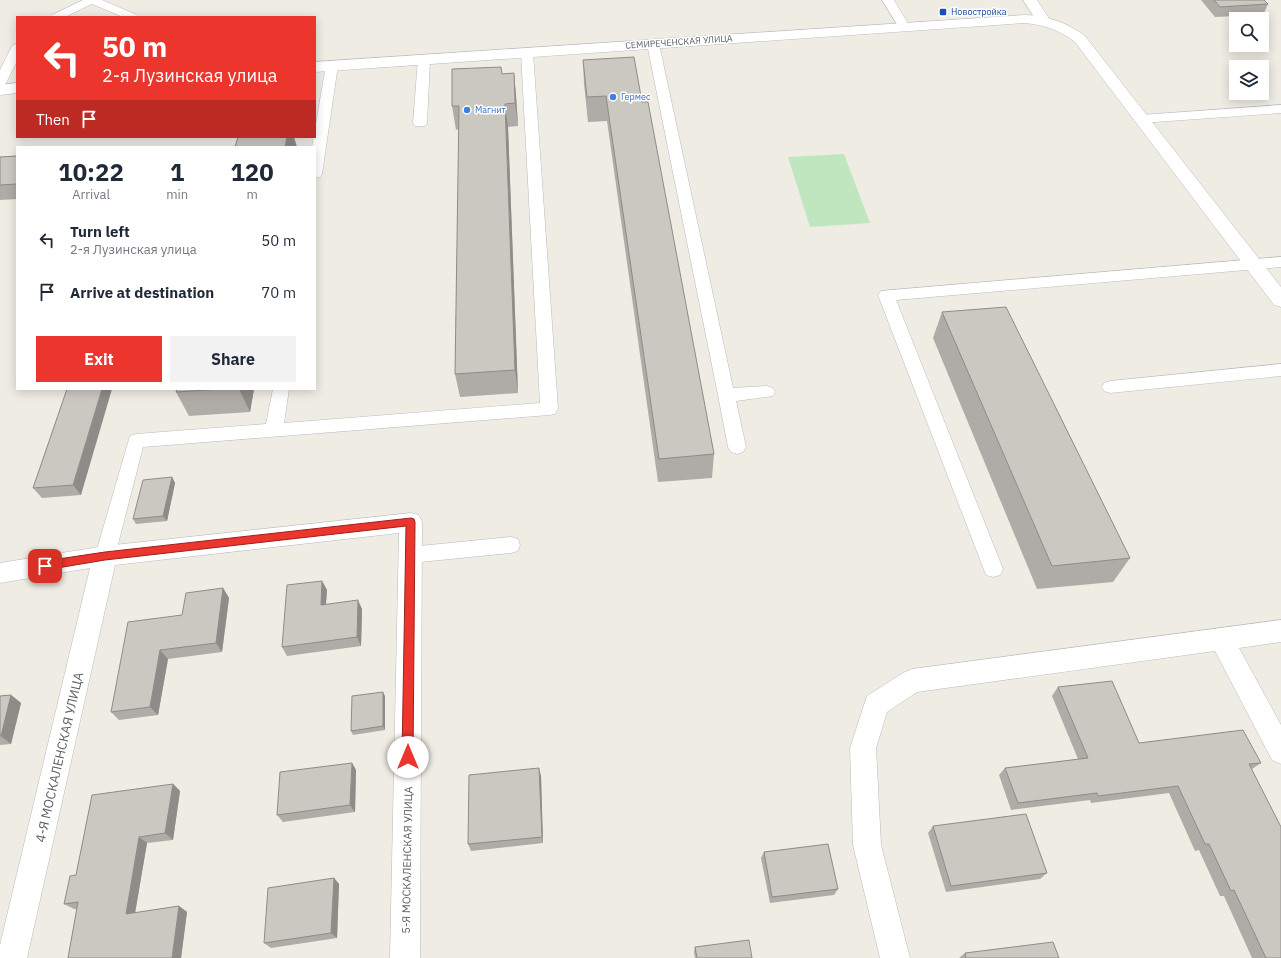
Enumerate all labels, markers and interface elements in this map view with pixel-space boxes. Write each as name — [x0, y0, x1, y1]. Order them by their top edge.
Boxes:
place label: Новостройка — [951, 6, 1007, 17]
marker: Новостройка — [938, 7, 948, 17]
map controls — [1229, 12, 1269, 100]
button: search — [1229, 12, 1269, 52]
text: 50 m — [102, 28, 167, 65]
icon: left — [36, 32, 88, 84]
street label: СЕМИРЕЧЕНСКАЯ УЛИЦА — [625, 32, 733, 51]
button: layers — [1229, 60, 1269, 100]
text: 2-я Лузинская улица — [102, 64, 277, 87]
place label: Гермес — [621, 91, 651, 102]
marker: Гермес — [608, 92, 618, 102]
place label: Магнит — [475, 104, 507, 115]
marker: Магнит — [462, 105, 472, 115]
icon: arrive — [78, 108, 100, 130]
text: Then — [36, 110, 70, 129]
text: 10:22 — [58, 156, 124, 188]
text: 1 — [170, 156, 184, 188]
text: 120 — [230, 156, 274, 188]
text: Arrival — [72, 186, 110, 203]
text: min — [166, 186, 188, 203]
text: m — [246, 186, 258, 203]
text: Turn left — [70, 222, 130, 241]
icon: left — [36, 229, 58, 251]
text: 50 m — [261, 231, 296, 250]
text: 2-я Лузинская улица — [70, 241, 197, 258]
icon: arrive — [36, 281, 58, 303]
text: Arrive at destination — [70, 283, 214, 302]
text: 70 m — [261, 283, 296, 302]
button: Exit — [36, 336, 162, 382]
button: Share — [170, 336, 296, 382]
pin — [28, 549, 62, 583]
icon: arrive — [34, 555, 56, 577]
street label: 4-Я МОСКАЛЕНСКАЯ УЛИЦА — [32, 670, 87, 844]
position arrow — [387, 736, 429, 778]
street label: 5-Я МОСКАЛЕНСКАЯ УЛИЦА — [399, 786, 415, 934]

